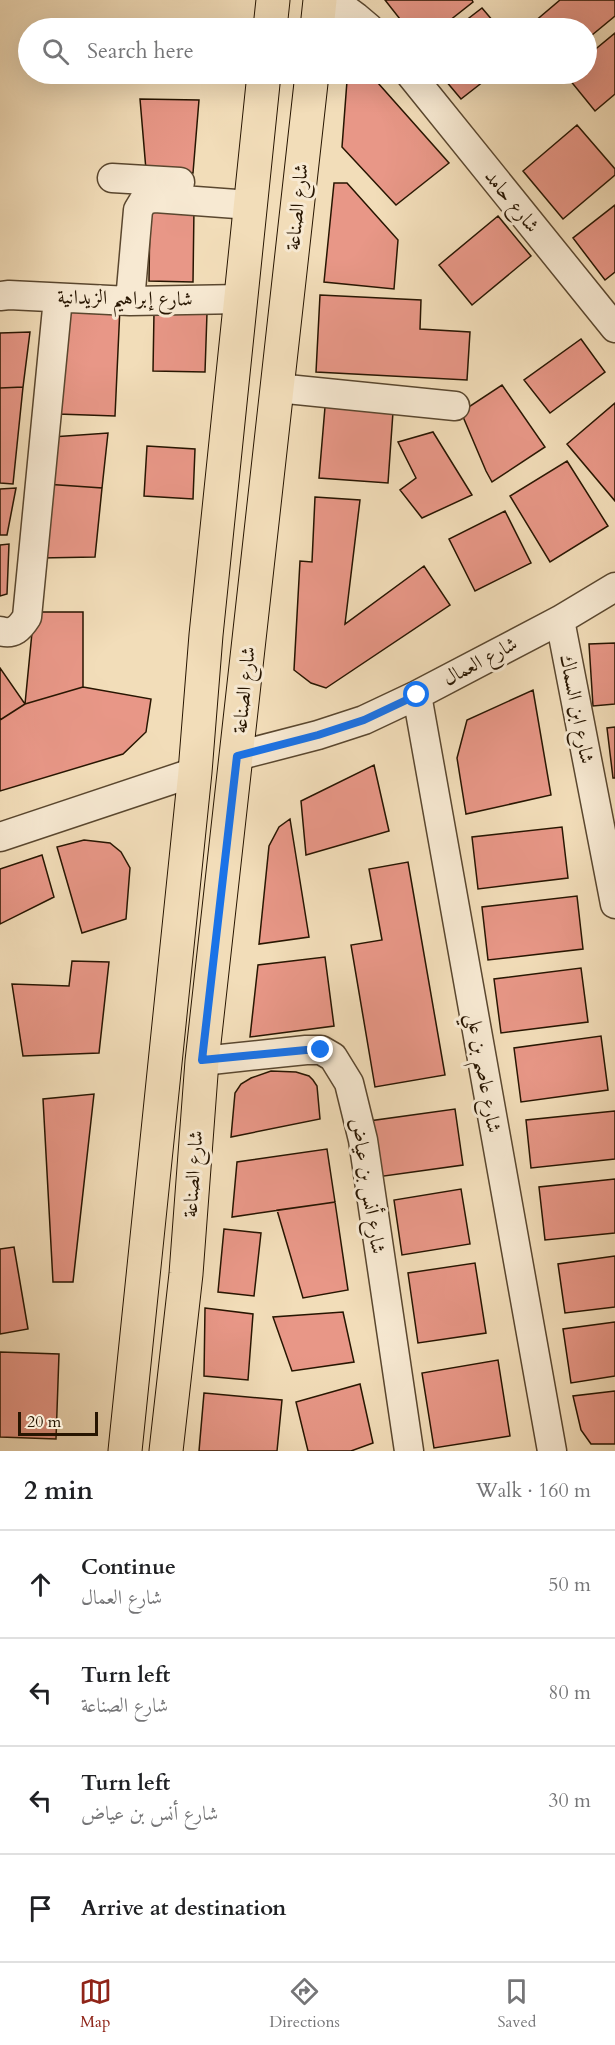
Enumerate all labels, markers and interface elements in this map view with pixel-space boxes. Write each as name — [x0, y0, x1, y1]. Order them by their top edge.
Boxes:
search box — [18, 18, 597, 84]
icon: search — [39, 35, 72, 68]
text: Search here — [87, 36, 194, 66]
street label: شارع الصناعة — [279, 162, 319, 252]
street label: شارع حامد — [475, 164, 546, 241]
street label: شارع إبراهيم الزيدانية — [57, 283, 193, 319]
street label: شارع العمال — [438, 630, 524, 696]
street label: شارع الصناعة — [226, 645, 266, 735]
street label: شارع ابن السماك — [549, 652, 601, 767]
route start — [403, 681, 429, 707]
street label: شارع عاصم بن علي — [454, 1011, 508, 1136]
route end — [307, 1036, 333, 1062]
street label: شارع أنس بن عياض — [340, 1116, 393, 1257]
street label: شارع الصناعة — [176, 1130, 213, 1219]
scale bar — [18, 1409, 98, 1436]
text: 20 m — [27, 1411, 61, 1433]
text: 2 min — [24, 1473, 93, 1508]
text: Walk · 160 m — [476, 1477, 591, 1504]
text: Continue — [81, 1552, 176, 1582]
icon: ahead — [24, 1568, 57, 1601]
text: 50 m — [548, 1571, 591, 1598]
text: شارع العمال — [81, 1584, 162, 1611]
text: Turn left — [81, 1660, 170, 1690]
icon: left — [24, 1676, 57, 1709]
text: 80 m — [548, 1679, 591, 1706]
text: شارع الصناعة — [81, 1692, 168, 1719]
text: Turn left — [81, 1768, 170, 1798]
icon: left — [24, 1784, 57, 1817]
text: 30 m — [548, 1787, 591, 1814]
text: شارع أنس بن عياض — [81, 1800, 218, 1827]
icon: arrive — [24, 1892, 57, 1925]
text: Arrive at destination — [81, 1893, 286, 1923]
tab: Map — [79, 1975, 112, 2033]
tab: Directions — [269, 1975, 340, 2033]
tab: Saved — [497, 1975, 536, 2033]

